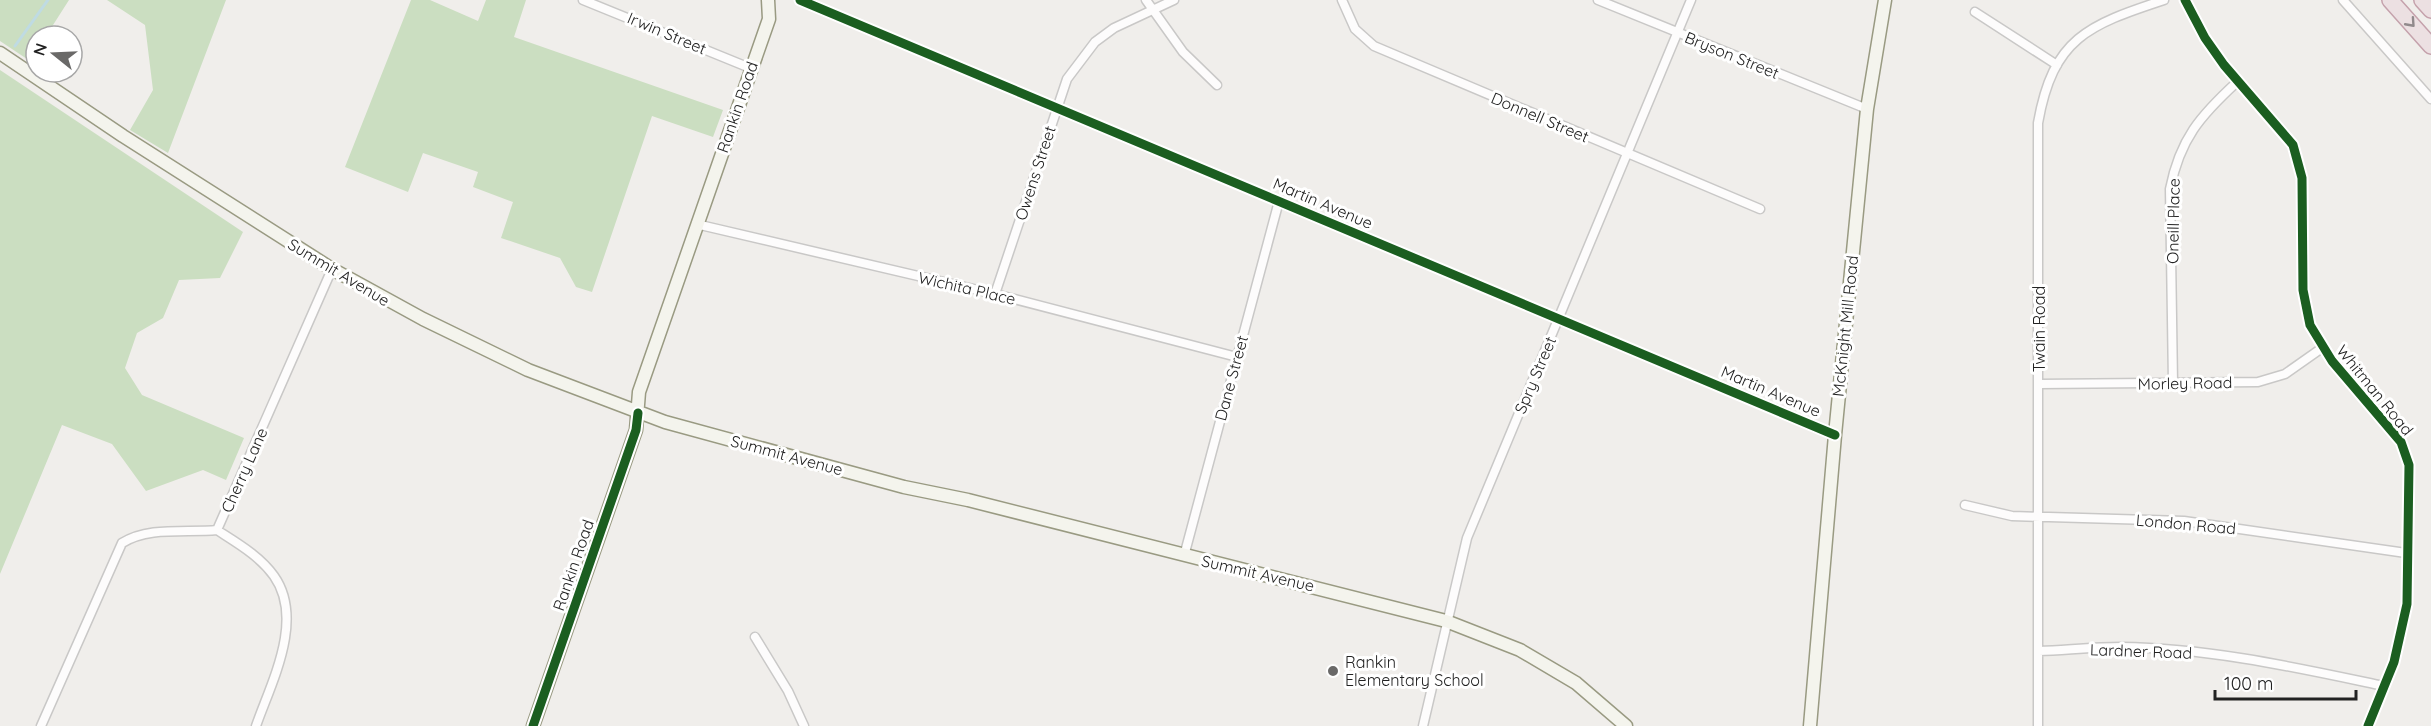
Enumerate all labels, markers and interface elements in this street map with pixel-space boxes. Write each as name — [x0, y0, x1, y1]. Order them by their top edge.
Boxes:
street label: Irwin Street — [625, 7, 709, 59]
one-way arrow — [2404, 16, 2415, 27]
north arrow — [24, 24, 84, 84]
street label: Bryson Street — [1682, 27, 1782, 83]
text: N — [28, 41, 51, 58]
street label: Rankin Road — [712, 59, 762, 155]
street label: Donnell Street — [1488, 87, 1592, 147]
street label: Owens Street — [1010, 123, 1060, 223]
street label: Martin Avenue — [1270, 173, 1376, 233]
street label: Oneill Place — [2162, 178, 2184, 264]
street label: Summit Avenue — [284, 234, 394, 310]
street label: McKnight Mill Road — [1828, 254, 1862, 398]
street label: Wichita Place — [916, 267, 1018, 309]
street label: Twain Road — [2029, 286, 2049, 372]
street label: Dane Street — [1210, 333, 1252, 423]
street label: Spry Street — [1510, 333, 1560, 417]
street label: Whitman Road — [2332, 341, 2418, 439]
street label: Martin Avenue — [1718, 361, 1824, 421]
street label: Morley Road — [2137, 372, 2233, 394]
street label: Cherry Lane — [216, 424, 272, 516]
street label: Summit Avenue — [729, 430, 845, 480]
street label: London Road — [2135, 510, 2237, 538]
street label: Rankin Road — [548, 517, 598, 613]
street label: Summit Avenue — [1200, 550, 1316, 596]
street label: Lardner Road — [2090, 639, 2192, 663]
place label: Rankin Elementary School — [1345, 652, 1484, 690]
scale bar — [2215, 663, 2356, 701]
marker: Rankin Elementary School — [1326, 664, 1340, 678]
text: 100 m — [2224, 672, 2273, 695]

